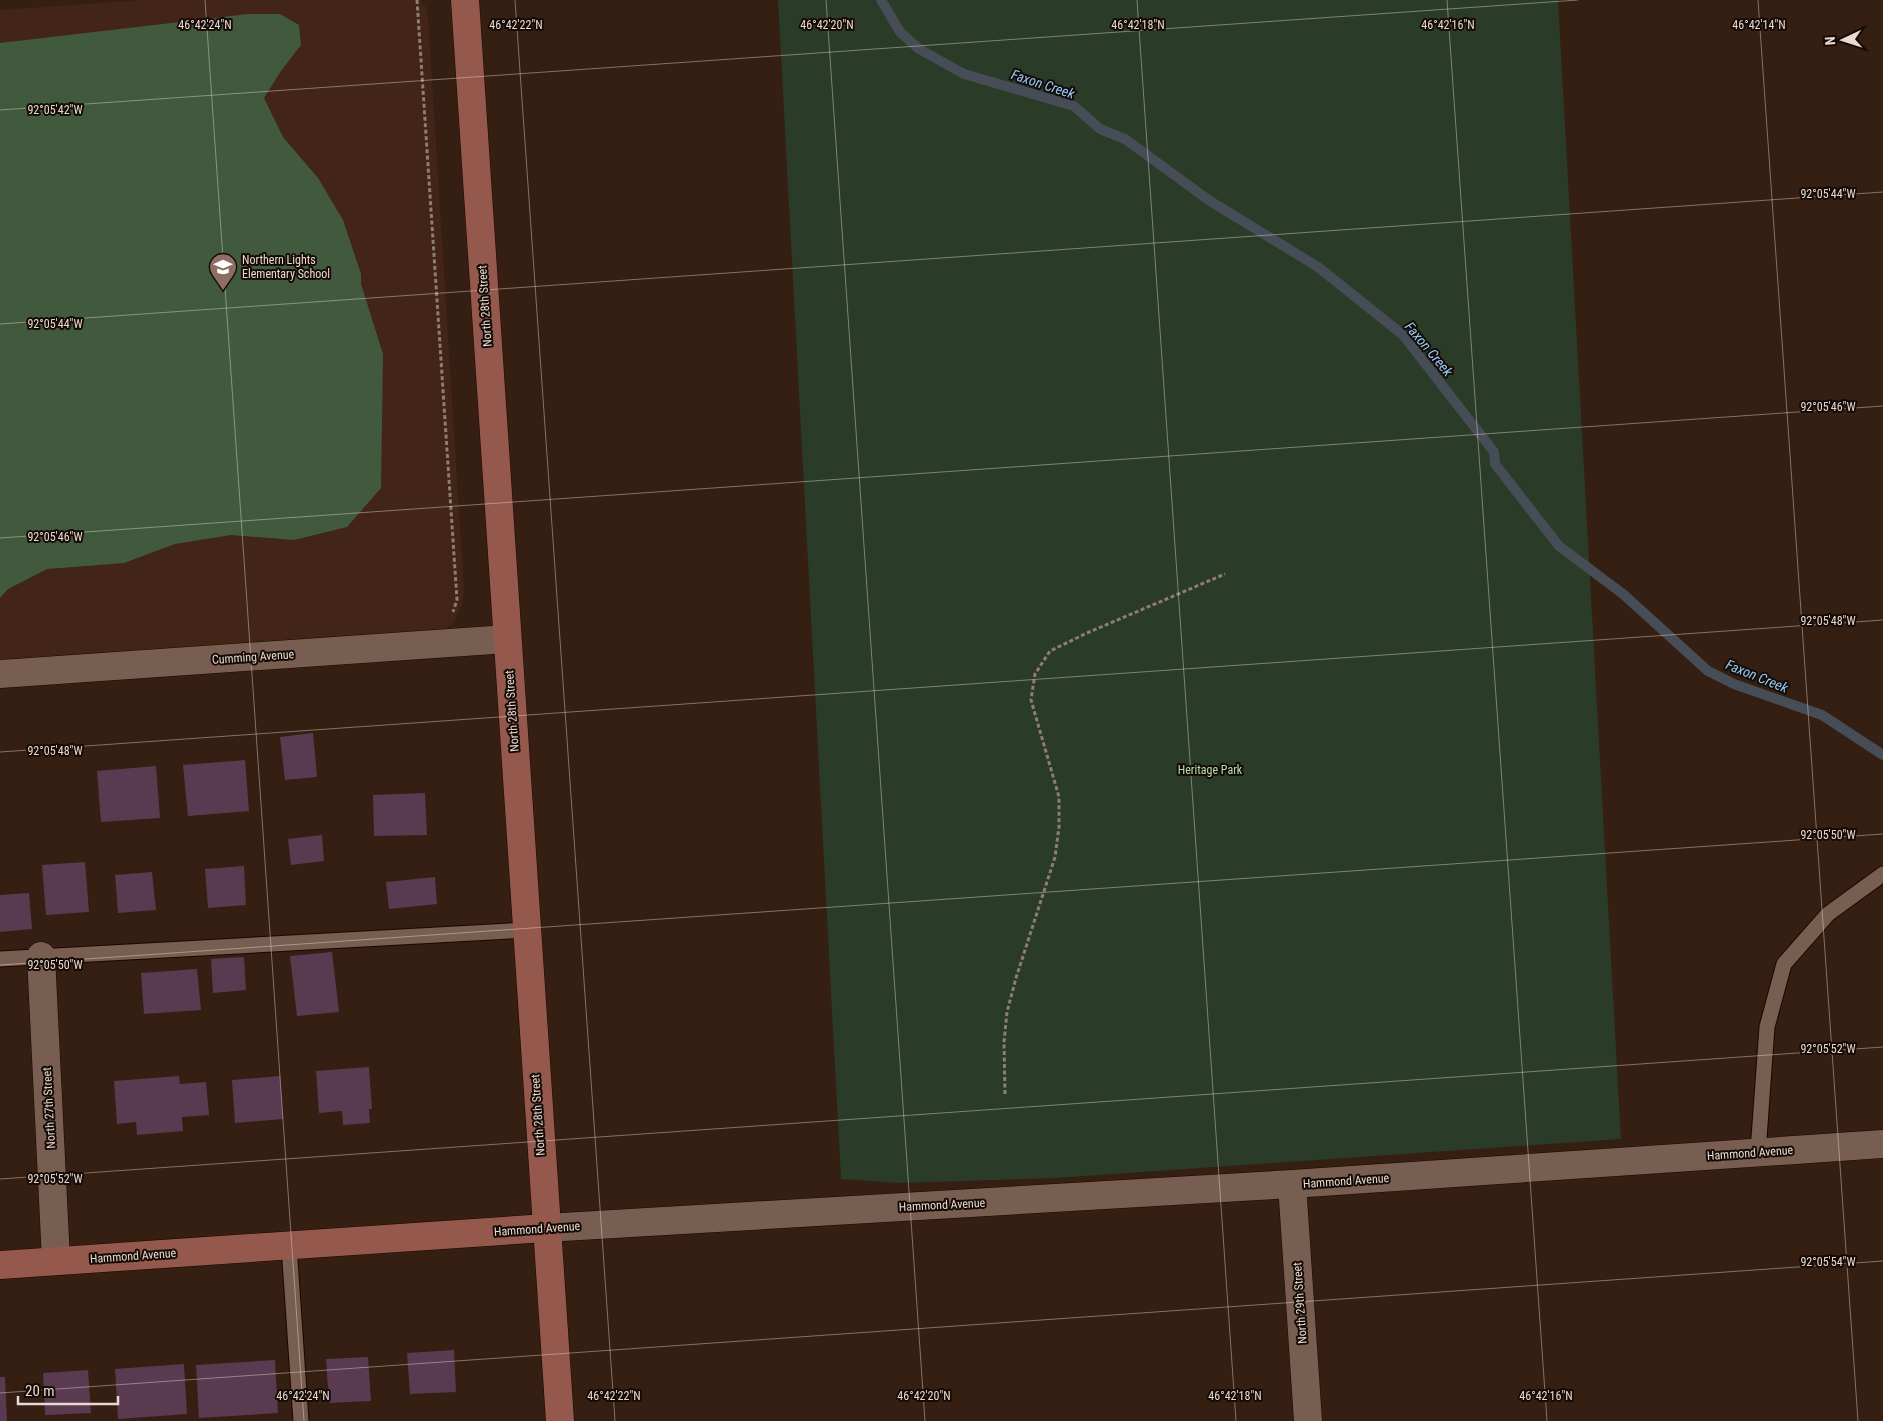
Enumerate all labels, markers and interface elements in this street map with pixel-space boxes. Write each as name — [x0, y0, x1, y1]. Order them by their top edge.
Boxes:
north arrow — [1818, 15, 1868, 65]
text: 46°42'24"N — [178, 18, 232, 32]
text: 46°42'22"N — [489, 18, 543, 32]
text: 46°42'20"N — [800, 18, 854, 32]
text: 46°42'18"N — [1111, 18, 1165, 32]
text: 46°42'16"N — [1421, 18, 1475, 32]
text: 46°42'14"N — [1732, 18, 1786, 32]
text: N — [1822, 36, 1838, 46]
water label: Faxon Creek — [1009, 66, 1078, 102]
text: 92°05'42"W — [27, 103, 83, 117]
text: 92°05'44"W — [1800, 187, 1856, 201]
school or university icon: Northern Lights Elementary School — [208, 252, 238, 291]
place label: Northern Lights Elementary School — [242, 253, 330, 281]
street label: North 28th Street — [475, 264, 495, 347]
text: 92°05'44"W — [27, 317, 83, 331]
water label: Faxon Creek — [1402, 319, 1457, 380]
text: 92°05'46"W — [1800, 400, 1856, 414]
text: 92°05'46"W — [27, 530, 83, 544]
text: 92°05'48"W — [1800, 614, 1856, 628]
street label: Cumming Avenue — [211, 647, 295, 667]
water label: Faxon Creek — [1724, 656, 1791, 696]
street label: North 28th Street — [502, 669, 522, 752]
text: 92°05'48"W — [27, 744, 83, 758]
park label: Heritage Park — [1178, 763, 1243, 777]
text: 92°05'50"W — [1800, 828, 1856, 842]
text: 92°05'50"W — [27, 958, 83, 972]
text: 92°05'52"W — [1800, 1042, 1856, 1056]
street label: North 27th Street — [40, 1066, 58, 1149]
street label: North 28th Street — [528, 1073, 548, 1156]
street label: Hammond Avenue — [1706, 1143, 1794, 1163]
street label: Hammond Avenue — [1302, 1171, 1390, 1191]
text: 92°05'52"W — [27, 1172, 83, 1186]
street label: Hammond Avenue — [899, 1196, 986, 1214]
street label: Hammond Avenue — [493, 1219, 581, 1239]
street label: Hammond Avenue — [89, 1246, 177, 1266]
text: 92°05'54"W — [1800, 1255, 1856, 1269]
street label: North 29th Street — [1290, 1261, 1310, 1344]
scale bar — [18, 1374, 118, 1406]
text: 20 m — [25, 1382, 55, 1400]
text: 46°42'24"N — [276, 1389, 330, 1403]
text: 46°42'22"N — [587, 1389, 641, 1403]
text: 46°42'20"N — [897, 1389, 951, 1403]
text: 46°42'18"N — [1208, 1389, 1262, 1403]
text: 46°42'16"N — [1519, 1389, 1573, 1403]

